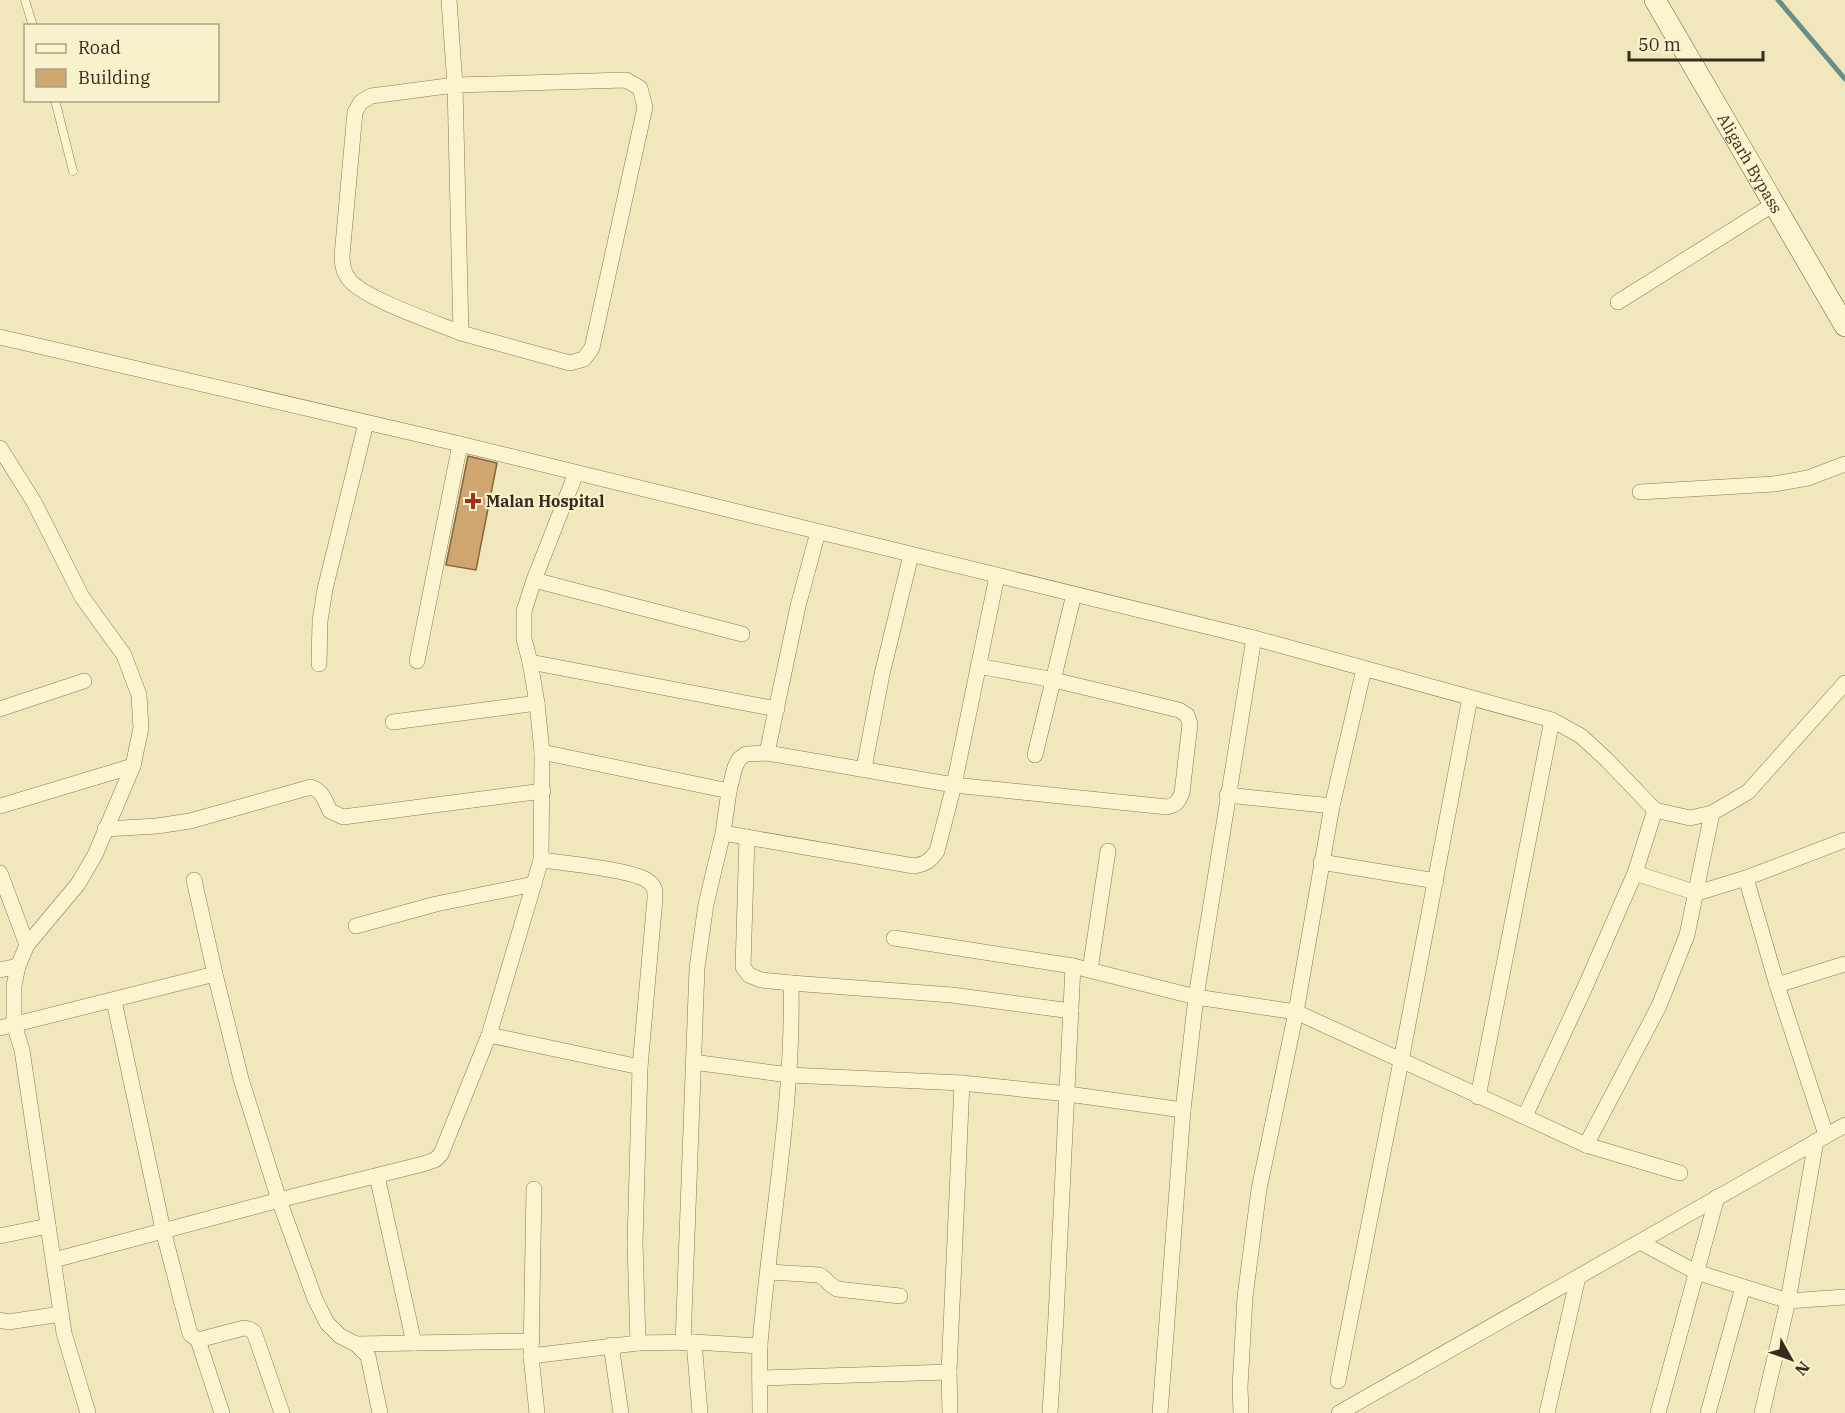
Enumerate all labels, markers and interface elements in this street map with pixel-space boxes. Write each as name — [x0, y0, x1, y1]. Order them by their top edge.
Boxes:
legend — [24, 24, 219, 102]
scale bar — [1629, 24, 1762, 62]
text: 50 m — [1638, 33, 1681, 56]
text: Road — [78, 36, 121, 59]
text: Building — [78, 66, 150, 89]
street label: Aligarh Bypass — [1713, 110, 1787, 217]
place label: Malan Hospital — [486, 491, 604, 511]
marker: Malan Hospital — [464, 492, 482, 510]
north arrow — [1761, 1329, 1821, 1389]
text: N — [1791, 1357, 1814, 1380]

